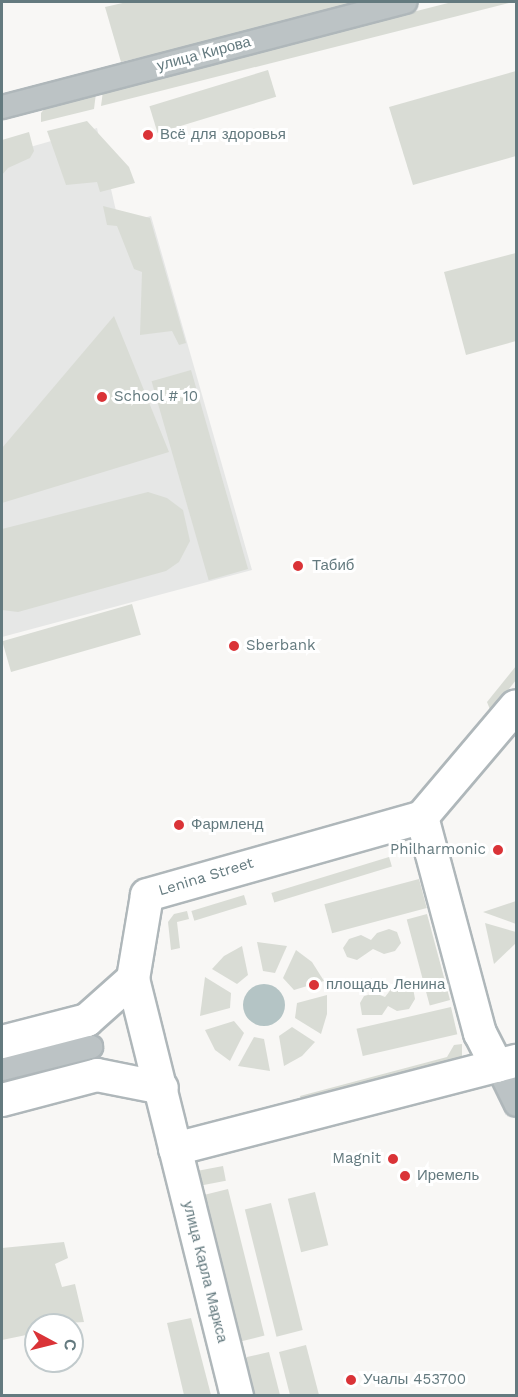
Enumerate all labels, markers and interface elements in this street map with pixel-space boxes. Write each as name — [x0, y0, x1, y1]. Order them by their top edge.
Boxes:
street label: улица Кирова — [155, 33, 253, 75]
place label: Всё для здоровья — [160, 126, 286, 144]
marker: Всё для здоровья — [141, 128, 155, 142]
place label: School # 10 — [114, 388, 199, 406]
marker: School # 10 — [95, 390, 109, 404]
marker: Табиб — [289, 557, 307, 575]
place label: Табиб — [312, 557, 354, 575]
place label: Sberbank — [246, 637, 315, 655]
marker: Sberbank — [227, 639, 241, 653]
place label: Фармленд — [191, 816, 264, 834]
marker: Фармленд — [172, 818, 186, 832]
place label: Philharmonic — [390, 841, 486, 859]
marker: Philharmonic — [491, 843, 505, 857]
street label: Lenina Street — [156, 854, 256, 900]
place label: площадь Ленина — [326, 976, 445, 994]
marker: площадь Ленина — [307, 978, 321, 992]
place label: Magnit — [332, 1150, 381, 1168]
marker: Magnit — [386, 1152, 400, 1166]
place label: Иремель — [417, 1167, 479, 1185]
marker: Иремель — [398, 1169, 412, 1183]
street label: улица Карла Маркса — [179, 1199, 231, 1345]
north arrow — [24, 1313, 84, 1373]
text: С — [60, 1338, 81, 1352]
place label: Учалы 453700 — [363, 1371, 466, 1389]
marker: Учалы 453700 — [344, 1373, 358, 1387]

